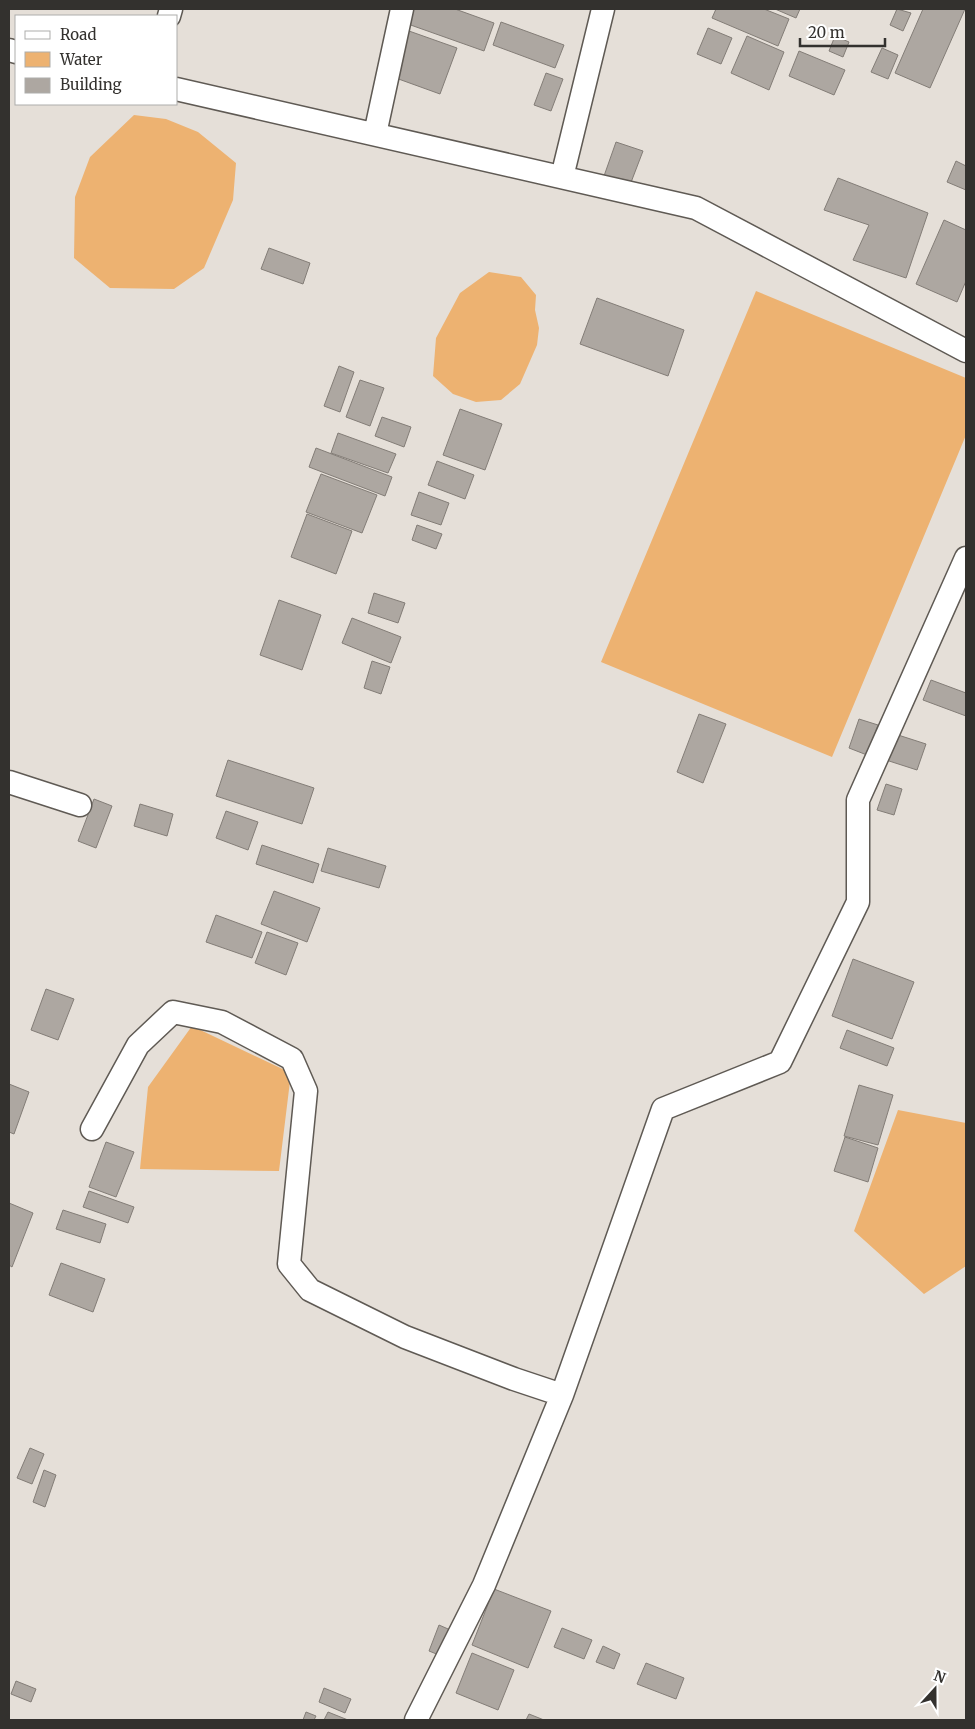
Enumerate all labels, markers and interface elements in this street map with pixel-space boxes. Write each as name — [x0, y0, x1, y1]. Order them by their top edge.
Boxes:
legend — [15, 15, 178, 105]
scale bar — [800, 15, 885, 47]
text: 20 m — [808, 23, 845, 42]
text: Road — [60, 25, 96, 44]
text: Water — [59, 50, 103, 69]
text: Building — [60, 75, 122, 94]
north arrow — [910, 1664, 960, 1714]
text: N — [931, 1666, 948, 1687]

